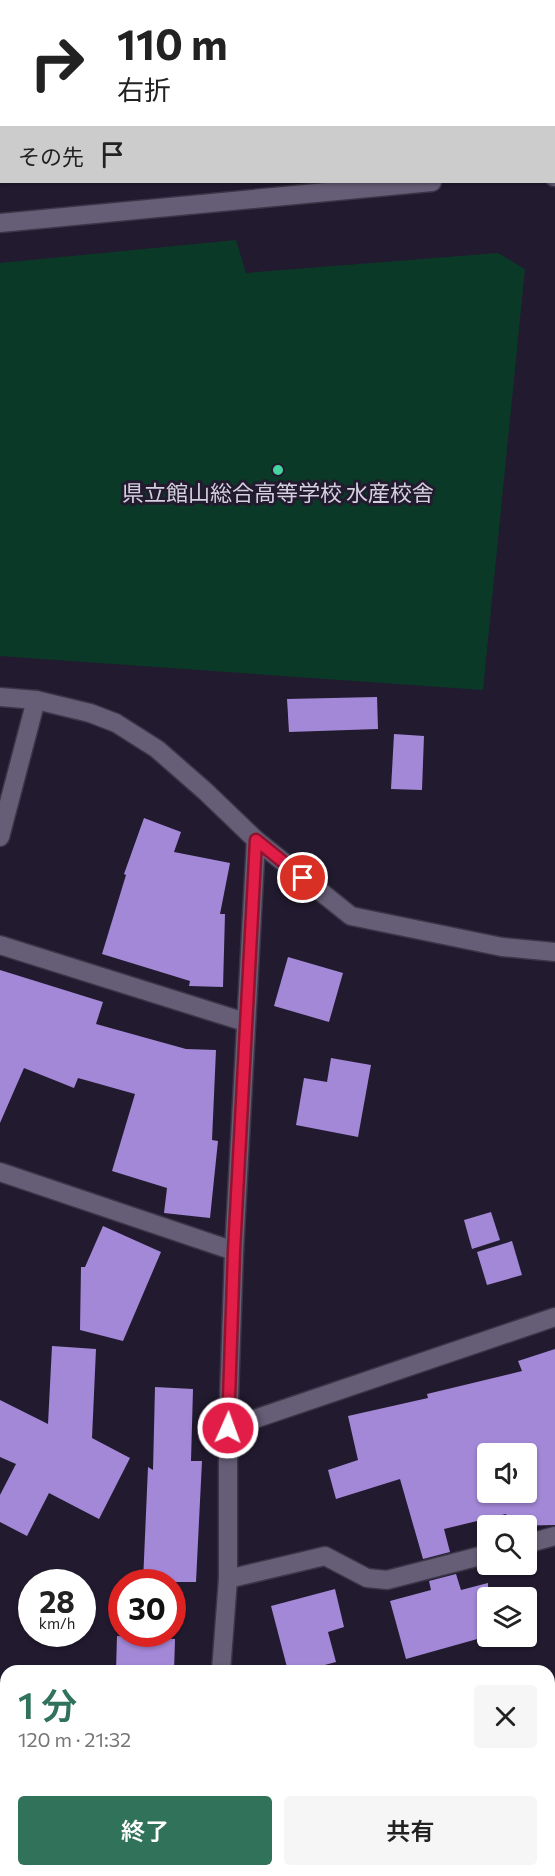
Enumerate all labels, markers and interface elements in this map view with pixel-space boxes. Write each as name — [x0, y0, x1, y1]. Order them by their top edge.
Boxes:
text: 110 m — [117, 17, 228, 69]
icon: right — [18, 24, 96, 102]
text: 右折 — [117, 73, 171, 106]
icon: arrive — [96, 138, 129, 171]
text: その先 — [18, 143, 84, 170]
marker: 県立館山総合高等学校 水産校舎 — [271, 463, 285, 477]
place label: 県立館山総合高等学校 水産校舎 — [122, 479, 434, 506]
pin — [277, 852, 328, 903]
icon: arrive — [286, 861, 319, 894]
position arrow — [196, 1396, 260, 1460]
map controls — [477, 1443, 537, 1647]
button: sound — [477, 1443, 537, 1503]
button: search — [477, 1515, 537, 1575]
speed limit sign: 30 — [108, 1569, 186, 1647]
text: 28 — [39, 1582, 75, 1619]
button: layers — [477, 1587, 537, 1647]
text: km/h — [39, 1614, 75, 1632]
text: 1 分 — [18, 1682, 77, 1726]
button: close — [474, 1685, 537, 1748]
text: 120 m · 21:32 — [18, 1727, 131, 1751]
button: 終了 — [18, 1796, 272, 1865]
button: 共有 — [284, 1796, 537, 1865]

